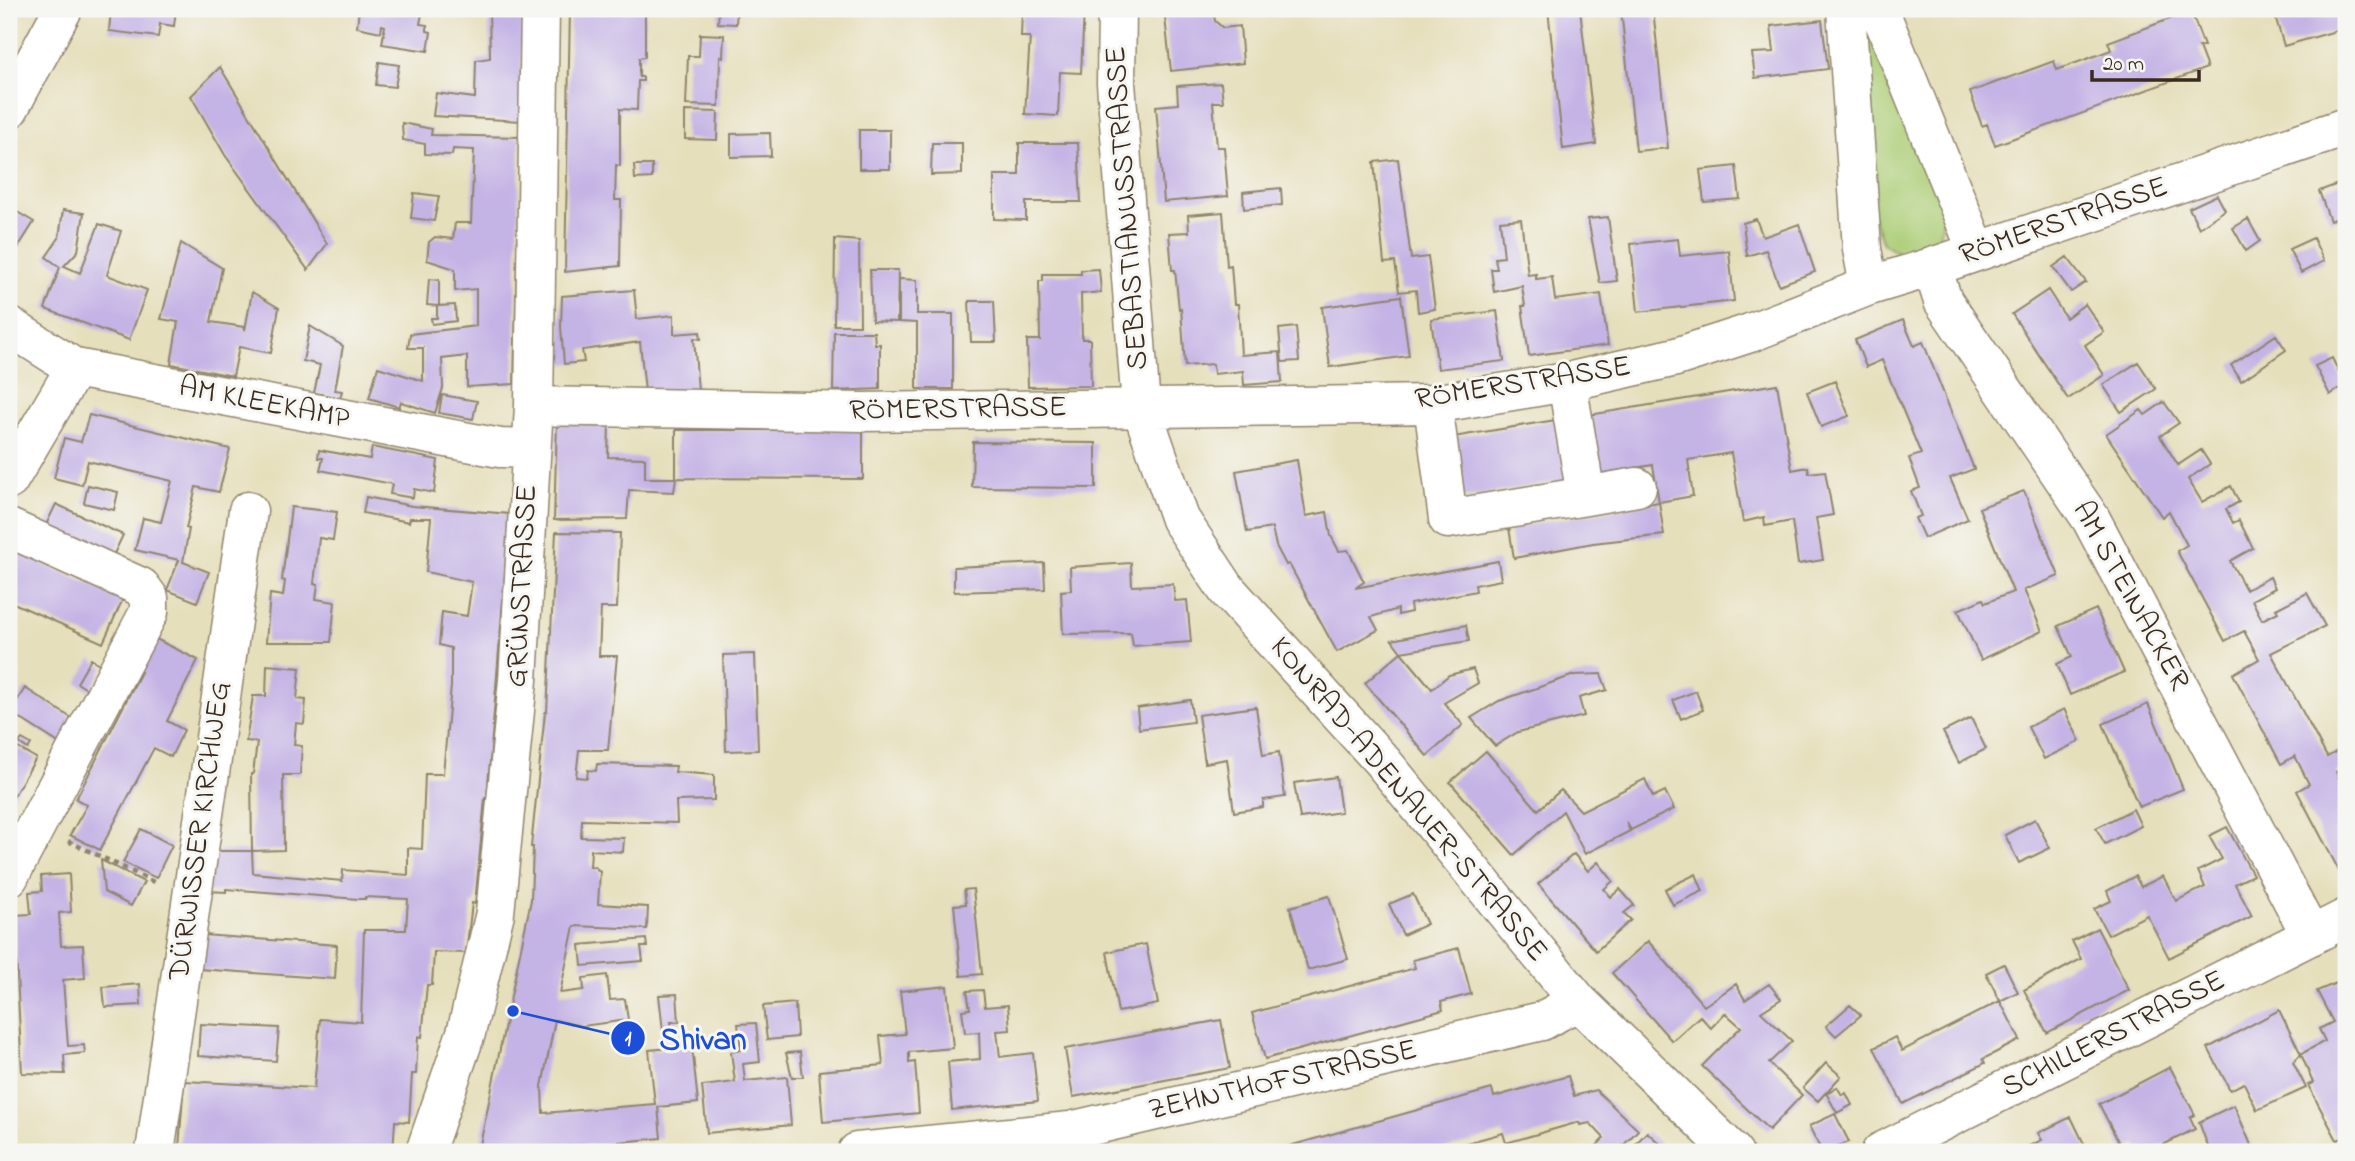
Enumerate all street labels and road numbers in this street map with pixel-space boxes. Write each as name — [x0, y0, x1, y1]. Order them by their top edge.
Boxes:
street label: SEBASTIANUSSTRASSE — [1095, 44, 1161, 372]
street label: RÖMERSTRASSE — [1954, 166, 2174, 278]
street label: RÖMERSTRASSE — [1412, 345, 1634, 423]
street label: AM KLEEKAMP — [175, 366, 354, 442]
street label: RÖMERSTRASSE — [849, 386, 1067, 434]
street label: GRÜNSTRASSE — [496, 484, 550, 688]
street label: AM STEINACKER — [2060, 493, 2200, 699]
street label: KONRAD-ADENAUER-STRASSE — [1258, 627, 1558, 973]
street label: DÜRWISSER KIRCHWEG — [158, 679, 244, 984]
street label: SCHILLERSTRASSE — [1995, 960, 2233, 1110]
street label: ZEHNTHOFSTRASSE — [1144, 1029, 1422, 1133]

